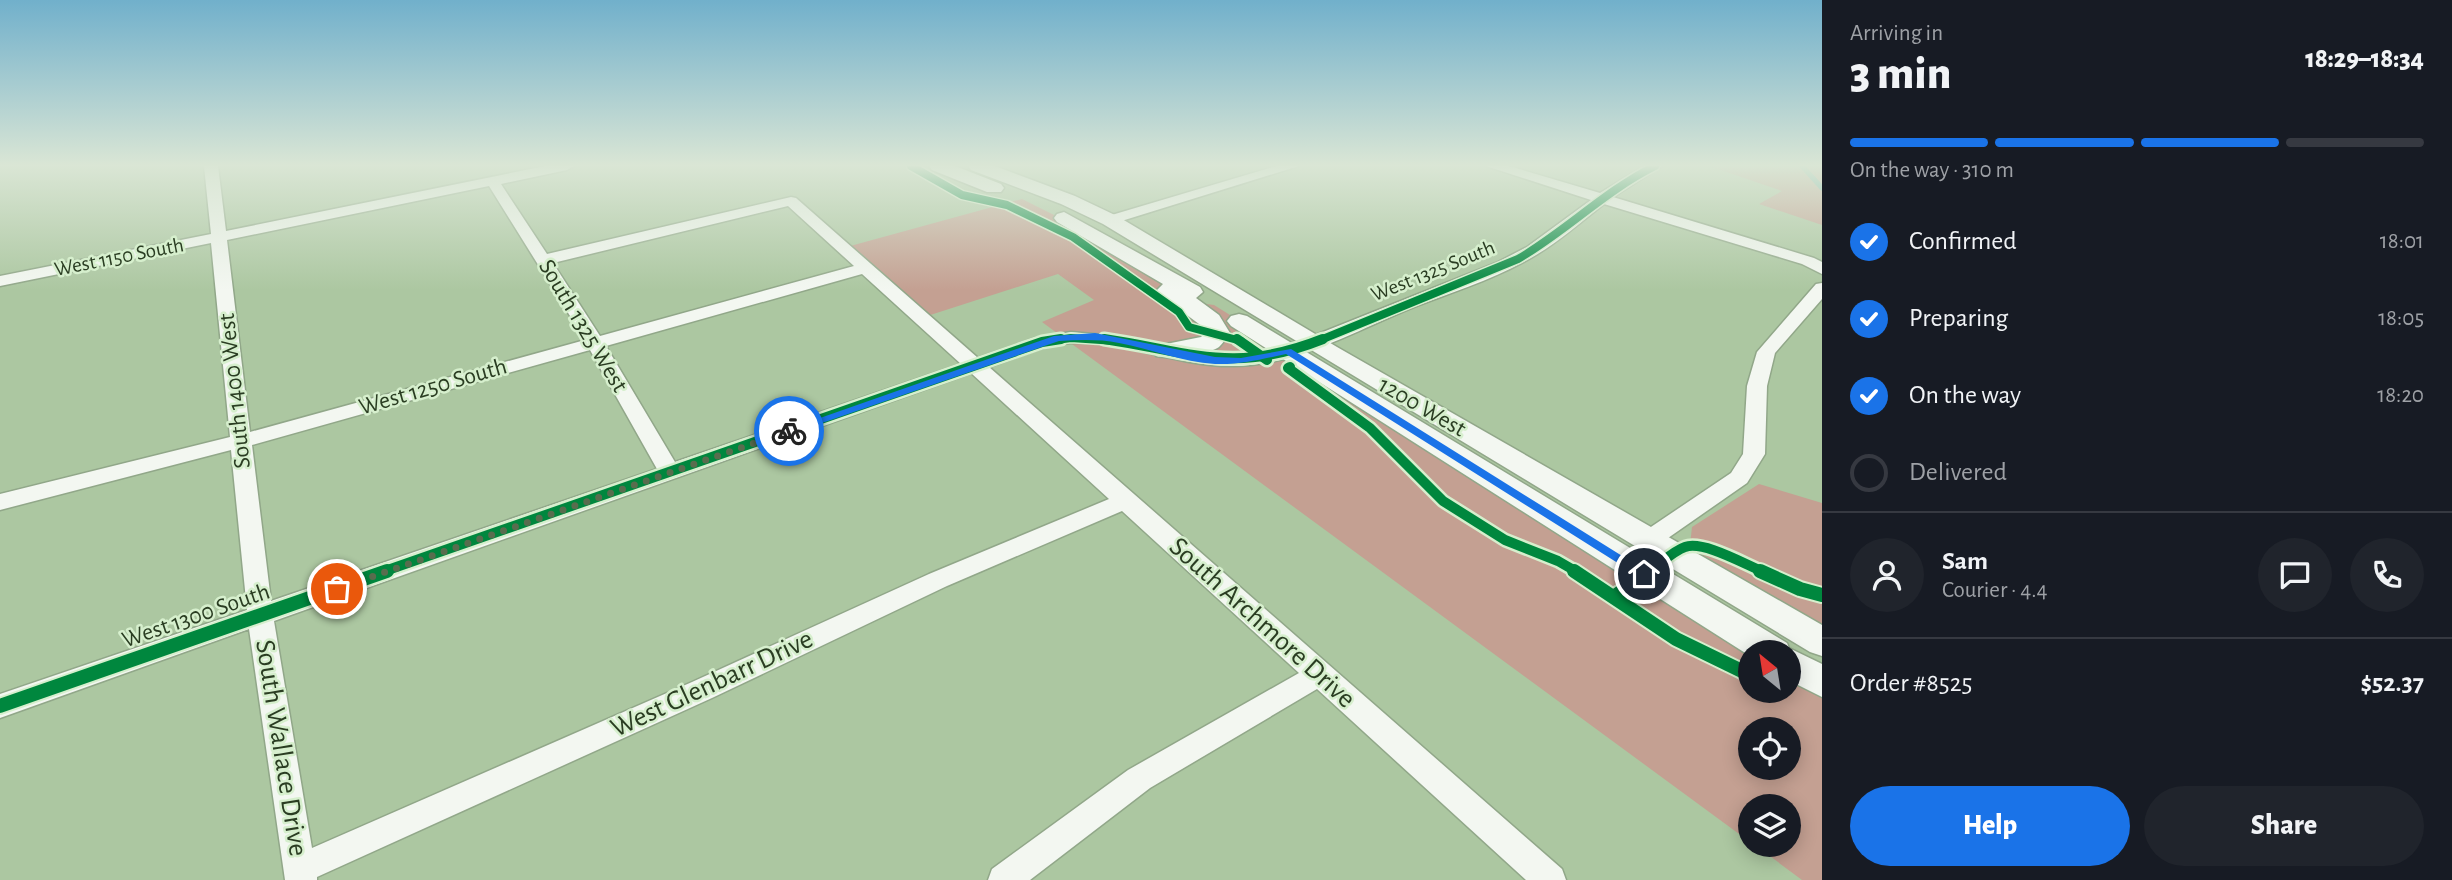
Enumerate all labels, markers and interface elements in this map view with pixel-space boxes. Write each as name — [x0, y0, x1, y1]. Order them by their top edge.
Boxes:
text: Arriving in — [1850, 22, 1943, 45]
text: 18:29–18:34 — [2305, 46, 2424, 72]
text: 3 min — [1850, 51, 1951, 97]
text: On the way · 310 m — [1850, 159, 2014, 182]
icon: check — [1850, 223, 1888, 261]
text: Confirmed — [1909, 228, 2017, 254]
text: 18:01 — [2380, 230, 2424, 253]
street label: West 1150 South — [53, 234, 185, 280]
street label: West 1325 South — [1368, 237, 1498, 305]
street label: South 1325 West — [534, 256, 632, 397]
icon: check — [1850, 300, 1888, 338]
text: Preparing — [1909, 305, 2008, 331]
text: 18:05 — [2378, 307, 2424, 330]
street label: South 1400 West — [215, 312, 255, 470]
street label: West 1250 South — [356, 354, 510, 420]
street label: 1200 West — [1374, 372, 1470, 442]
icon: check — [1850, 377, 1888, 415]
text: On the way — [1909, 382, 2021, 408]
text: 18:20 — [2377, 384, 2424, 407]
courier — [754, 396, 824, 466]
icon: bike — [770, 412, 808, 450]
text: Delivered — [1909, 459, 2007, 485]
street label: South Archmore Drive — [1164, 532, 1360, 714]
button: person — [1850, 538, 1924, 612]
button: chat — [2258, 538, 2332, 612]
button: phone — [2350, 538, 2424, 612]
pin — [1614, 544, 1674, 604]
text: Sam — [1942, 548, 1988, 574]
icon: home — [1625, 555, 1663, 593]
pin — [307, 559, 367, 619]
icon: bag — [318, 570, 356, 608]
text: Courier · 4.4 — [1942, 579, 2048, 602]
street label: West 1300 South — [119, 580, 273, 652]
street label: West Glenbarr Drive — [607, 625, 817, 743]
street label: South Wallace Drive — [250, 638, 312, 858]
north arrow — [1738, 640, 1801, 704]
map controls — [1738, 640, 1801, 857]
text: Order #8525 — [1850, 670, 1972, 696]
text: $52.37 — [2360, 670, 2424, 696]
button: locate — [1738, 717, 1801, 780]
button: Help — [1850, 786, 2130, 866]
button: Share — [2144, 786, 2424, 866]
button: layers — [1738, 794, 1801, 857]

